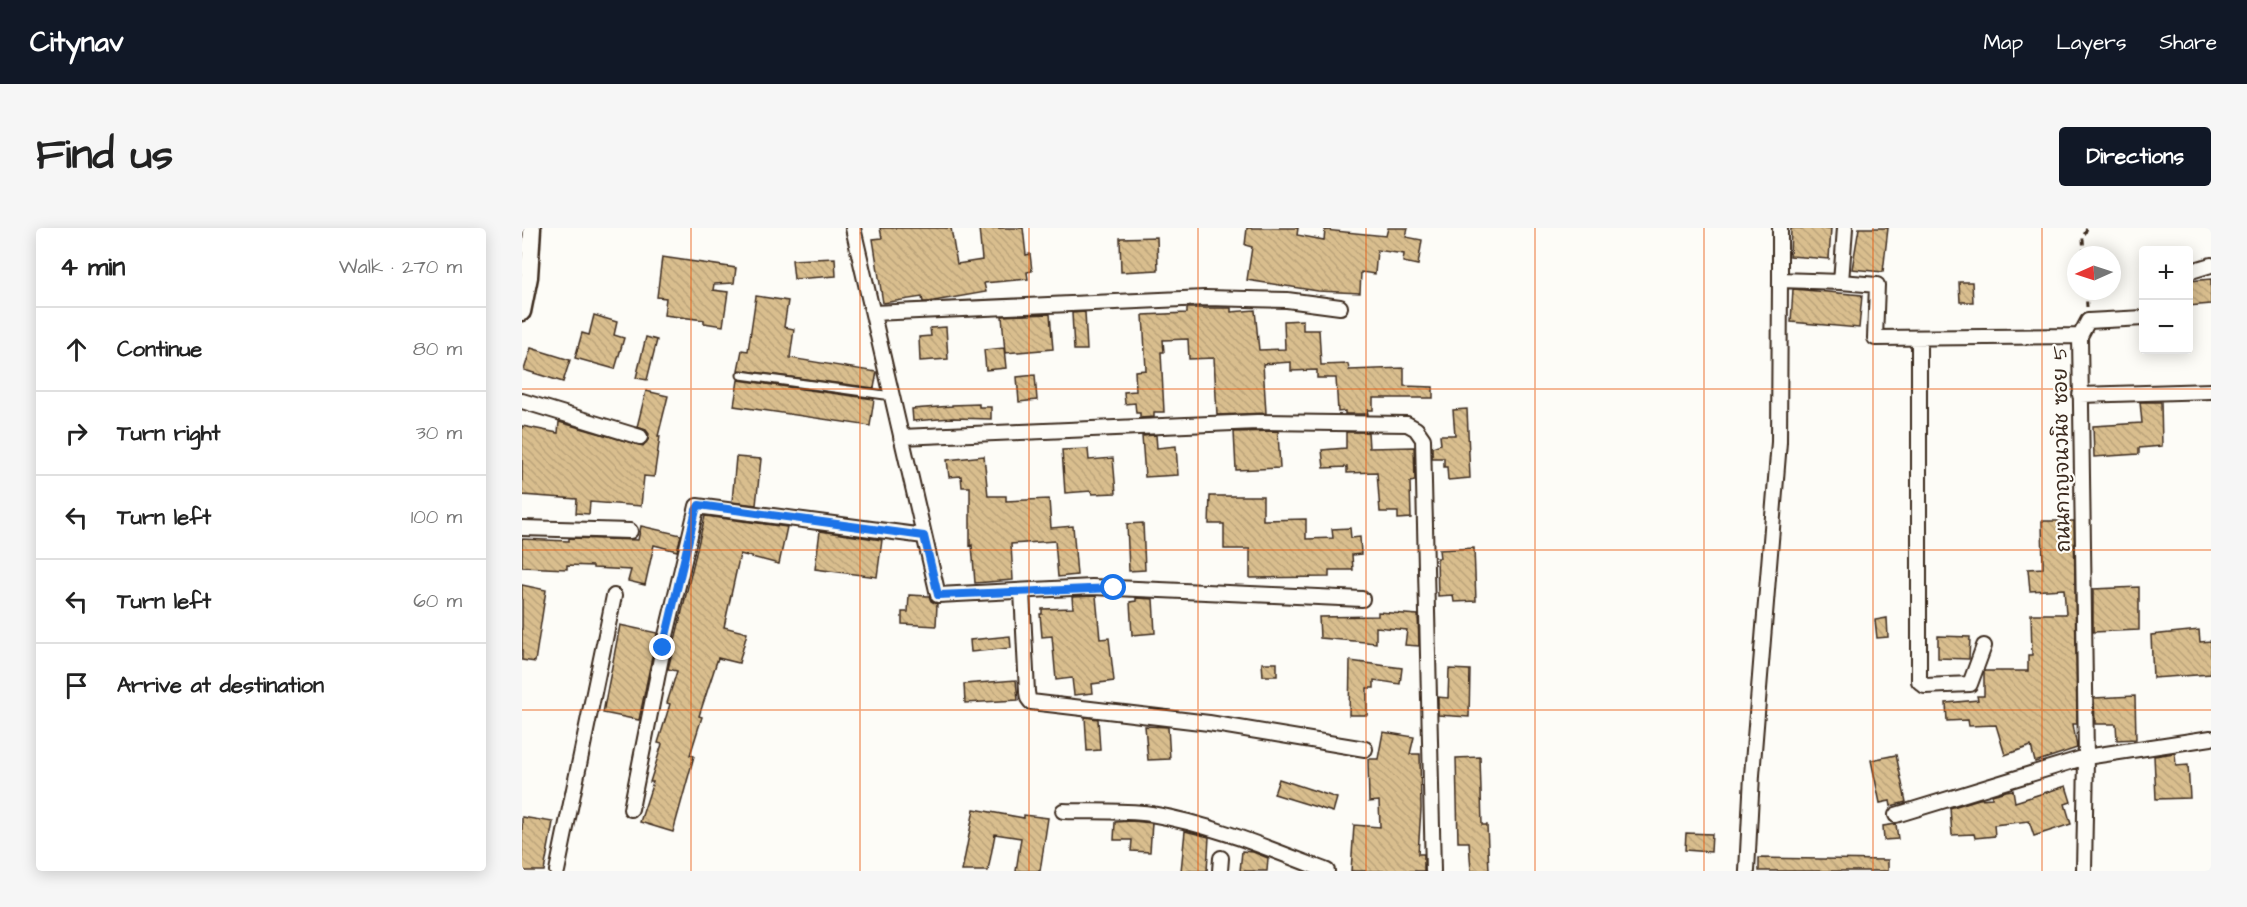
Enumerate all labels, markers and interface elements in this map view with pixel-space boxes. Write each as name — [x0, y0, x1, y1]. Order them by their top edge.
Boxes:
text: Citynav — [30, 23, 124, 62]
text: Map — [1983, 28, 2023, 57]
text: Layers — [2056, 28, 2126, 57]
text: Share — [2159, 28, 2217, 57]
text: Find us — [36, 127, 173, 185]
button: Directions — [2059, 127, 2211, 186]
north arrow — [2067, 246, 2121, 300]
map controls — [2139, 246, 2193, 354]
button: + — [2139, 246, 2193, 300]
text: 4 min — [60, 249, 125, 285]
text: Walk · 270 m — [339, 253, 462, 281]
button: − — [2139, 300, 2193, 354]
icon: ahead — [60, 333, 93, 366]
text: Continue — [117, 334, 202, 365]
text: 80 m — [413, 335, 462, 363]
street label: ถนนกาญจนวนิช ซอย 5 — [2046, 345, 2078, 553]
icon: right — [60, 417, 93, 450]
text: Turn right — [117, 418, 220, 449]
text: 30 m — [416, 419, 462, 447]
icon: left — [60, 501, 93, 534]
text: Turn left — [117, 502, 211, 533]
text: 100 m — [411, 503, 462, 531]
route start — [1100, 574, 1126, 600]
icon: left — [60, 585, 93, 618]
text: Turn left — [117, 586, 211, 617]
text: 60 m — [413, 587, 462, 615]
route end — [649, 634, 675, 660]
icon: arrive — [60, 669, 93, 702]
text: Arrive at destination — [117, 670, 324, 701]

